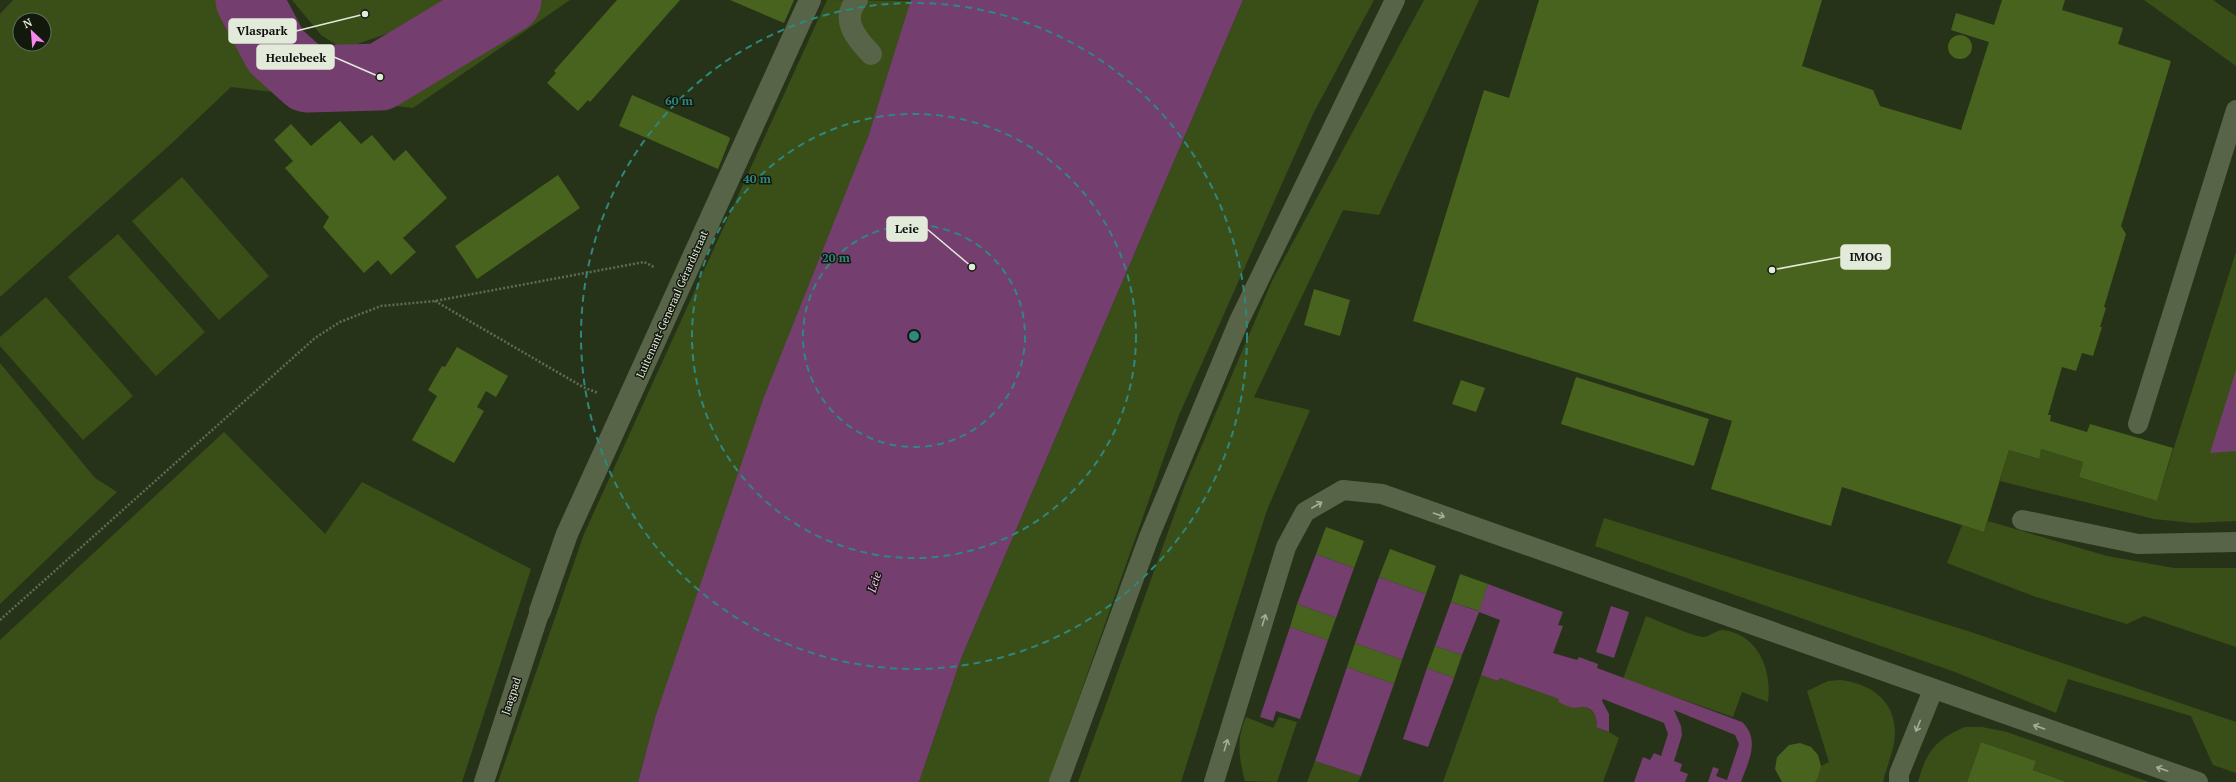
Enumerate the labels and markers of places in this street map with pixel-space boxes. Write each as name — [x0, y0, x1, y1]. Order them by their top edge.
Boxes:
callout: Vlaspark — [229, 19, 296, 43]
callout: Heulebeek — [257, 45, 334, 69]
callout: Leie — [887, 217, 927, 241]
callout: IMOG — [1841, 245, 1890, 269]
centre of rings — [907, 329, 921, 343]

